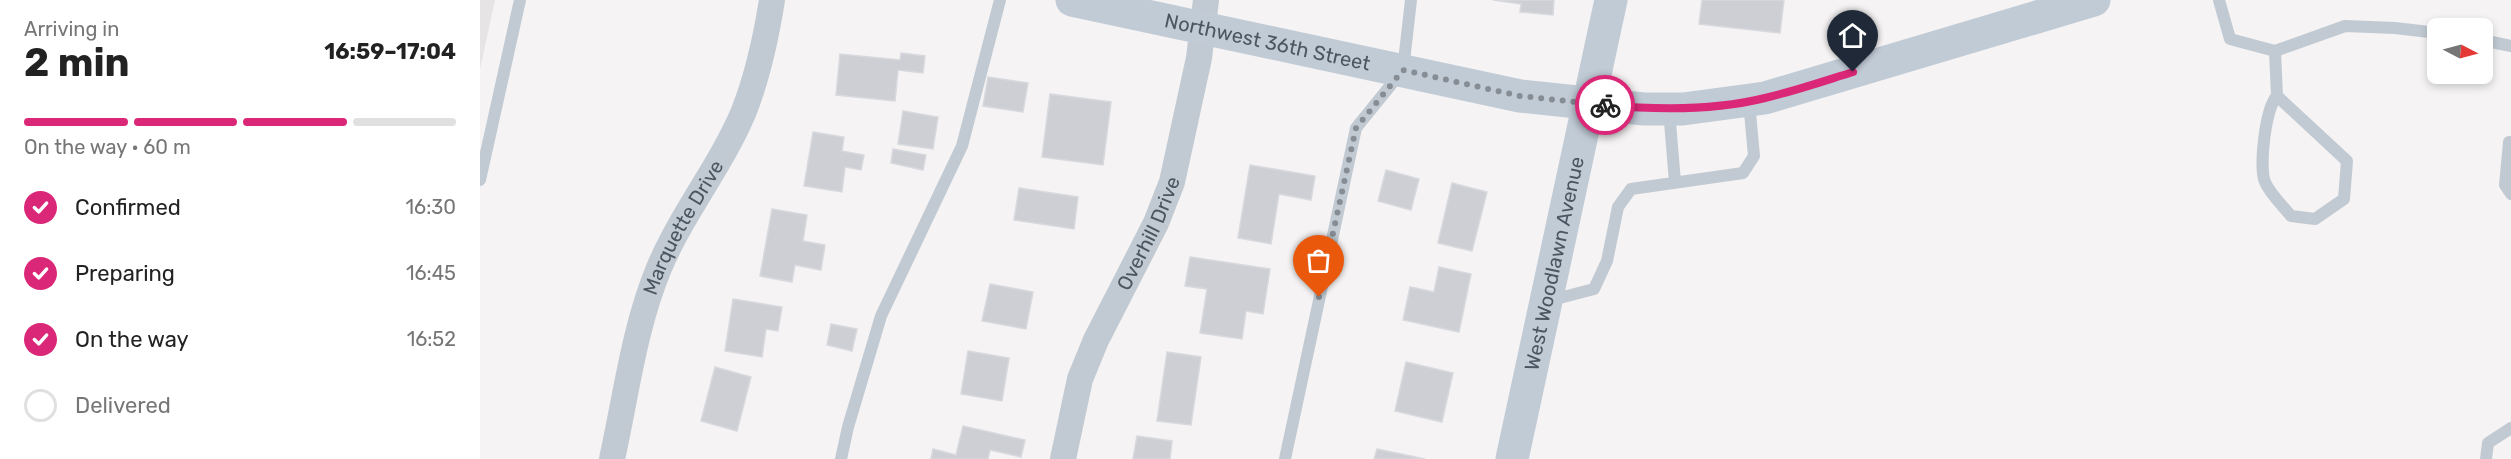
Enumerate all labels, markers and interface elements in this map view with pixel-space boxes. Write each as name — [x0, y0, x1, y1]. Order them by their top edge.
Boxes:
street label: Northwest 36th Street — [1163, 8, 1373, 76]
pin — [1827, 10, 1878, 72]
text: Arriving in — [24, 17, 119, 41]
north arrow — [2427, 18, 2493, 84]
map controls — [2427, 18, 2493, 84]
icon: home — [1836, 19, 1869, 52]
text: 16:59–17:04 — [324, 38, 456, 65]
text: 2 min — [24, 40, 130, 86]
courier — [1575, 75, 1635, 135]
icon: bike — [1589, 89, 1622, 122]
text: On the way · 60 m — [24, 135, 191, 159]
street label: West Woodlawn Avenue — [1519, 154, 1589, 373]
street label: Marquette Drive — [638, 156, 728, 298]
street label: Overhill Drive — [1112, 173, 1185, 294]
icon: check — [24, 191, 57, 224]
text: Confirmed — [75, 194, 181, 221]
text: 16:30 — [406, 195, 456, 219]
pin — [1293, 235, 1344, 297]
icon: bag — [1302, 244, 1335, 277]
icon: check — [24, 257, 57, 290]
text: Preparing — [75, 260, 175, 287]
text: 16:45 — [406, 261, 456, 285]
icon: check — [24, 323, 57, 356]
text: On the way — [75, 326, 189, 353]
text: 16:52 — [407, 327, 456, 351]
text: Delivered — [75, 392, 171, 419]

